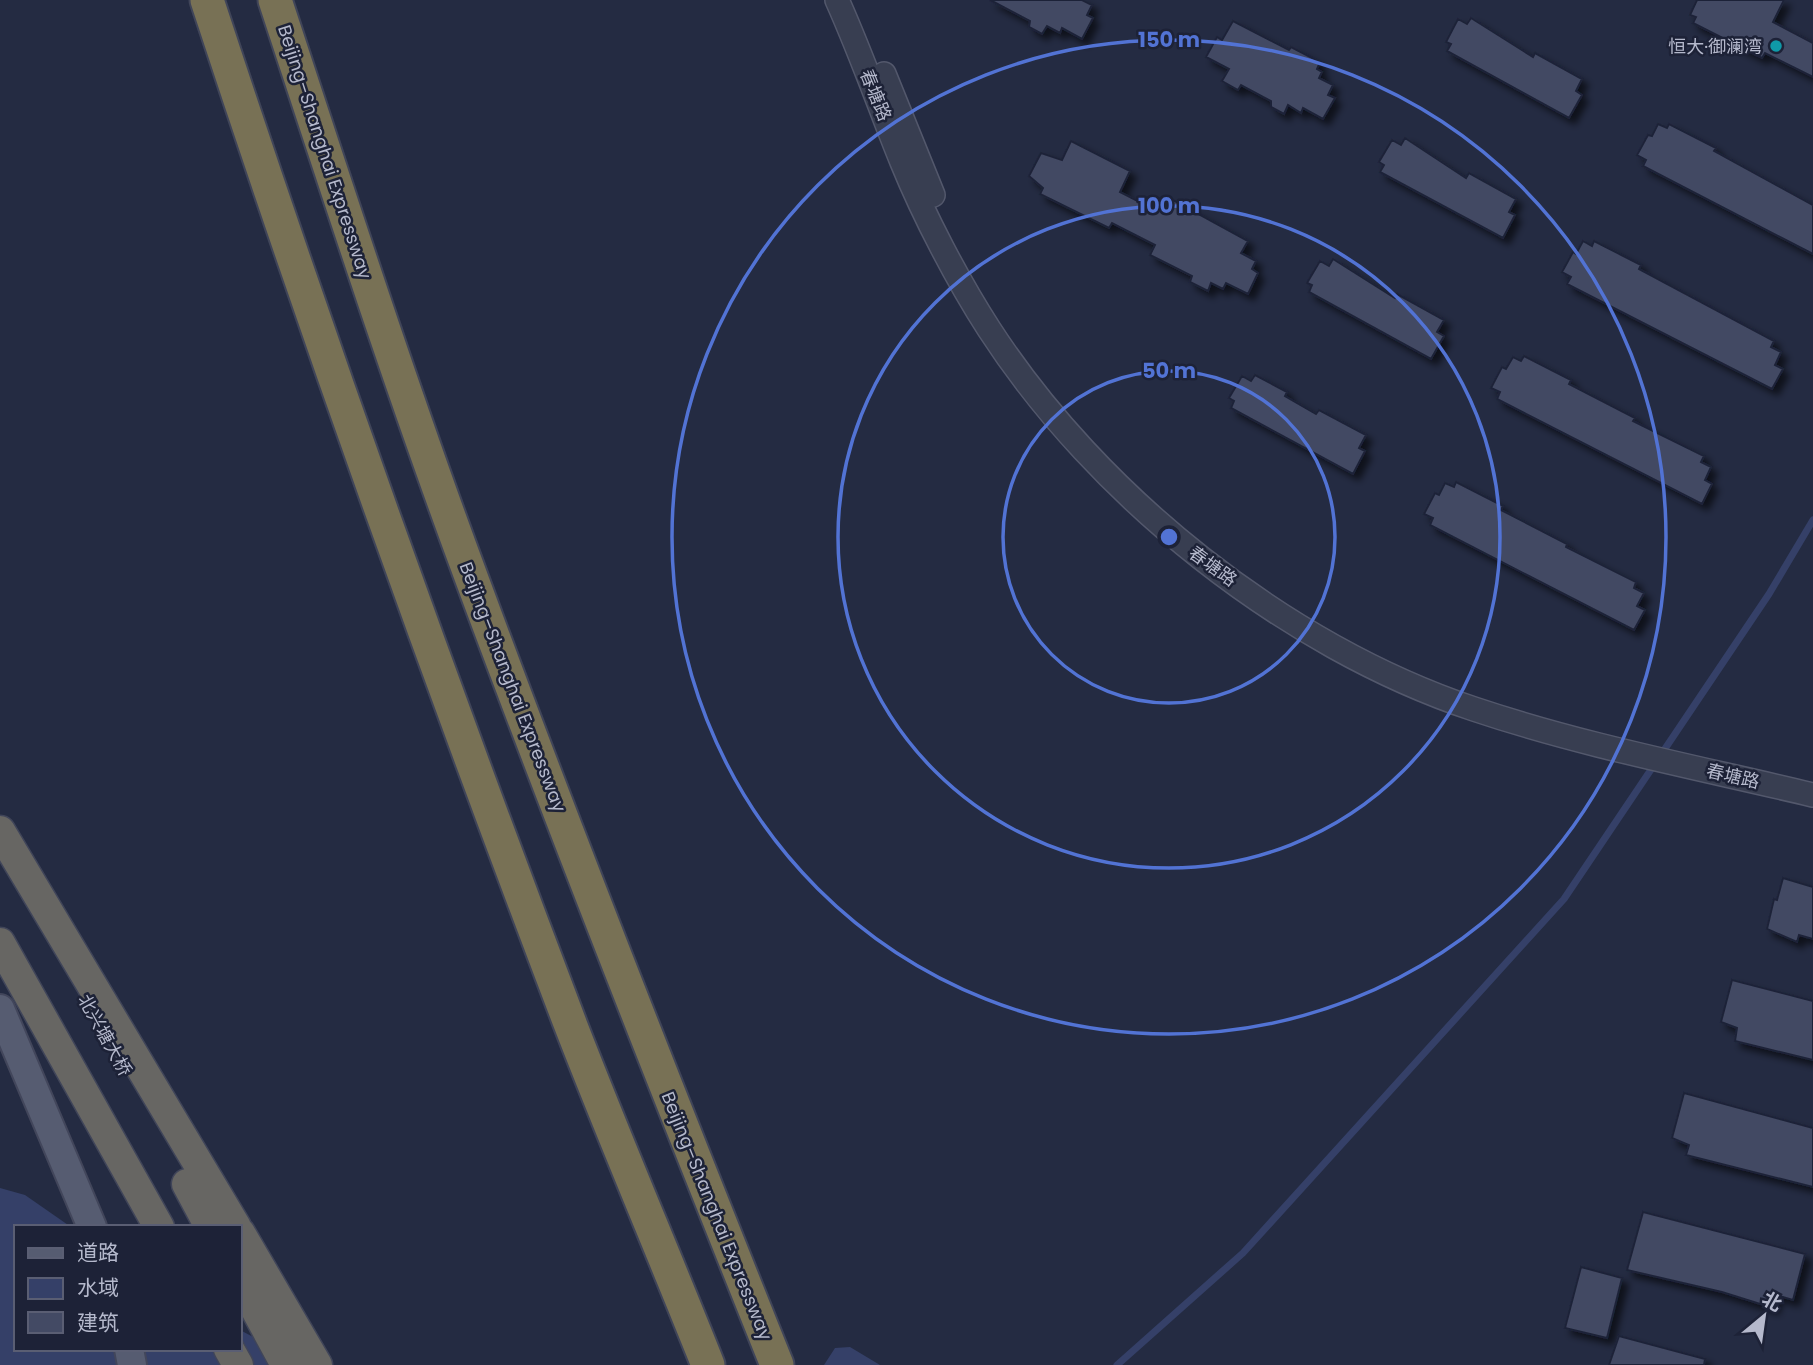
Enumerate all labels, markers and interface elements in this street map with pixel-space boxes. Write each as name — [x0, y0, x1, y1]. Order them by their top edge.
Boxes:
street label: Beijing–Shanghai Expressway — [272, 22, 378, 282]
text: 150 m — [1138, 25, 1200, 54]
place label: 恒大·御澜湾 — [1668, 34, 1762, 59]
marker: 恒大·御澜湾 — [1768, 38, 1784, 54]
street label: 春塘路 — [854, 65, 898, 125]
text: 100 m — [1138, 191, 1200, 220]
text: 50 m — [1142, 356, 1196, 385]
centre of rings — [1157, 525, 1181, 549]
street label: 春塘路 — [1184, 540, 1242, 592]
street label: Beijing–Shanghai Expressway — [454, 558, 572, 816]
street label: 春塘路 — [1704, 758, 1762, 794]
street label: 北兴塘大桥 — [72, 990, 138, 1080]
street label: Beijing–Shanghai Expressway — [656, 1088, 778, 1344]
legend — [14, 1225, 242, 1351]
text: 道路 — [77, 1238, 119, 1267]
text: 水域 — [77, 1273, 119, 1302]
north arrow — [1729, 1281, 1799, 1351]
text: 北 — [1757, 1285, 1787, 1318]
text: 建筑 — [77, 1308, 119, 1337]

